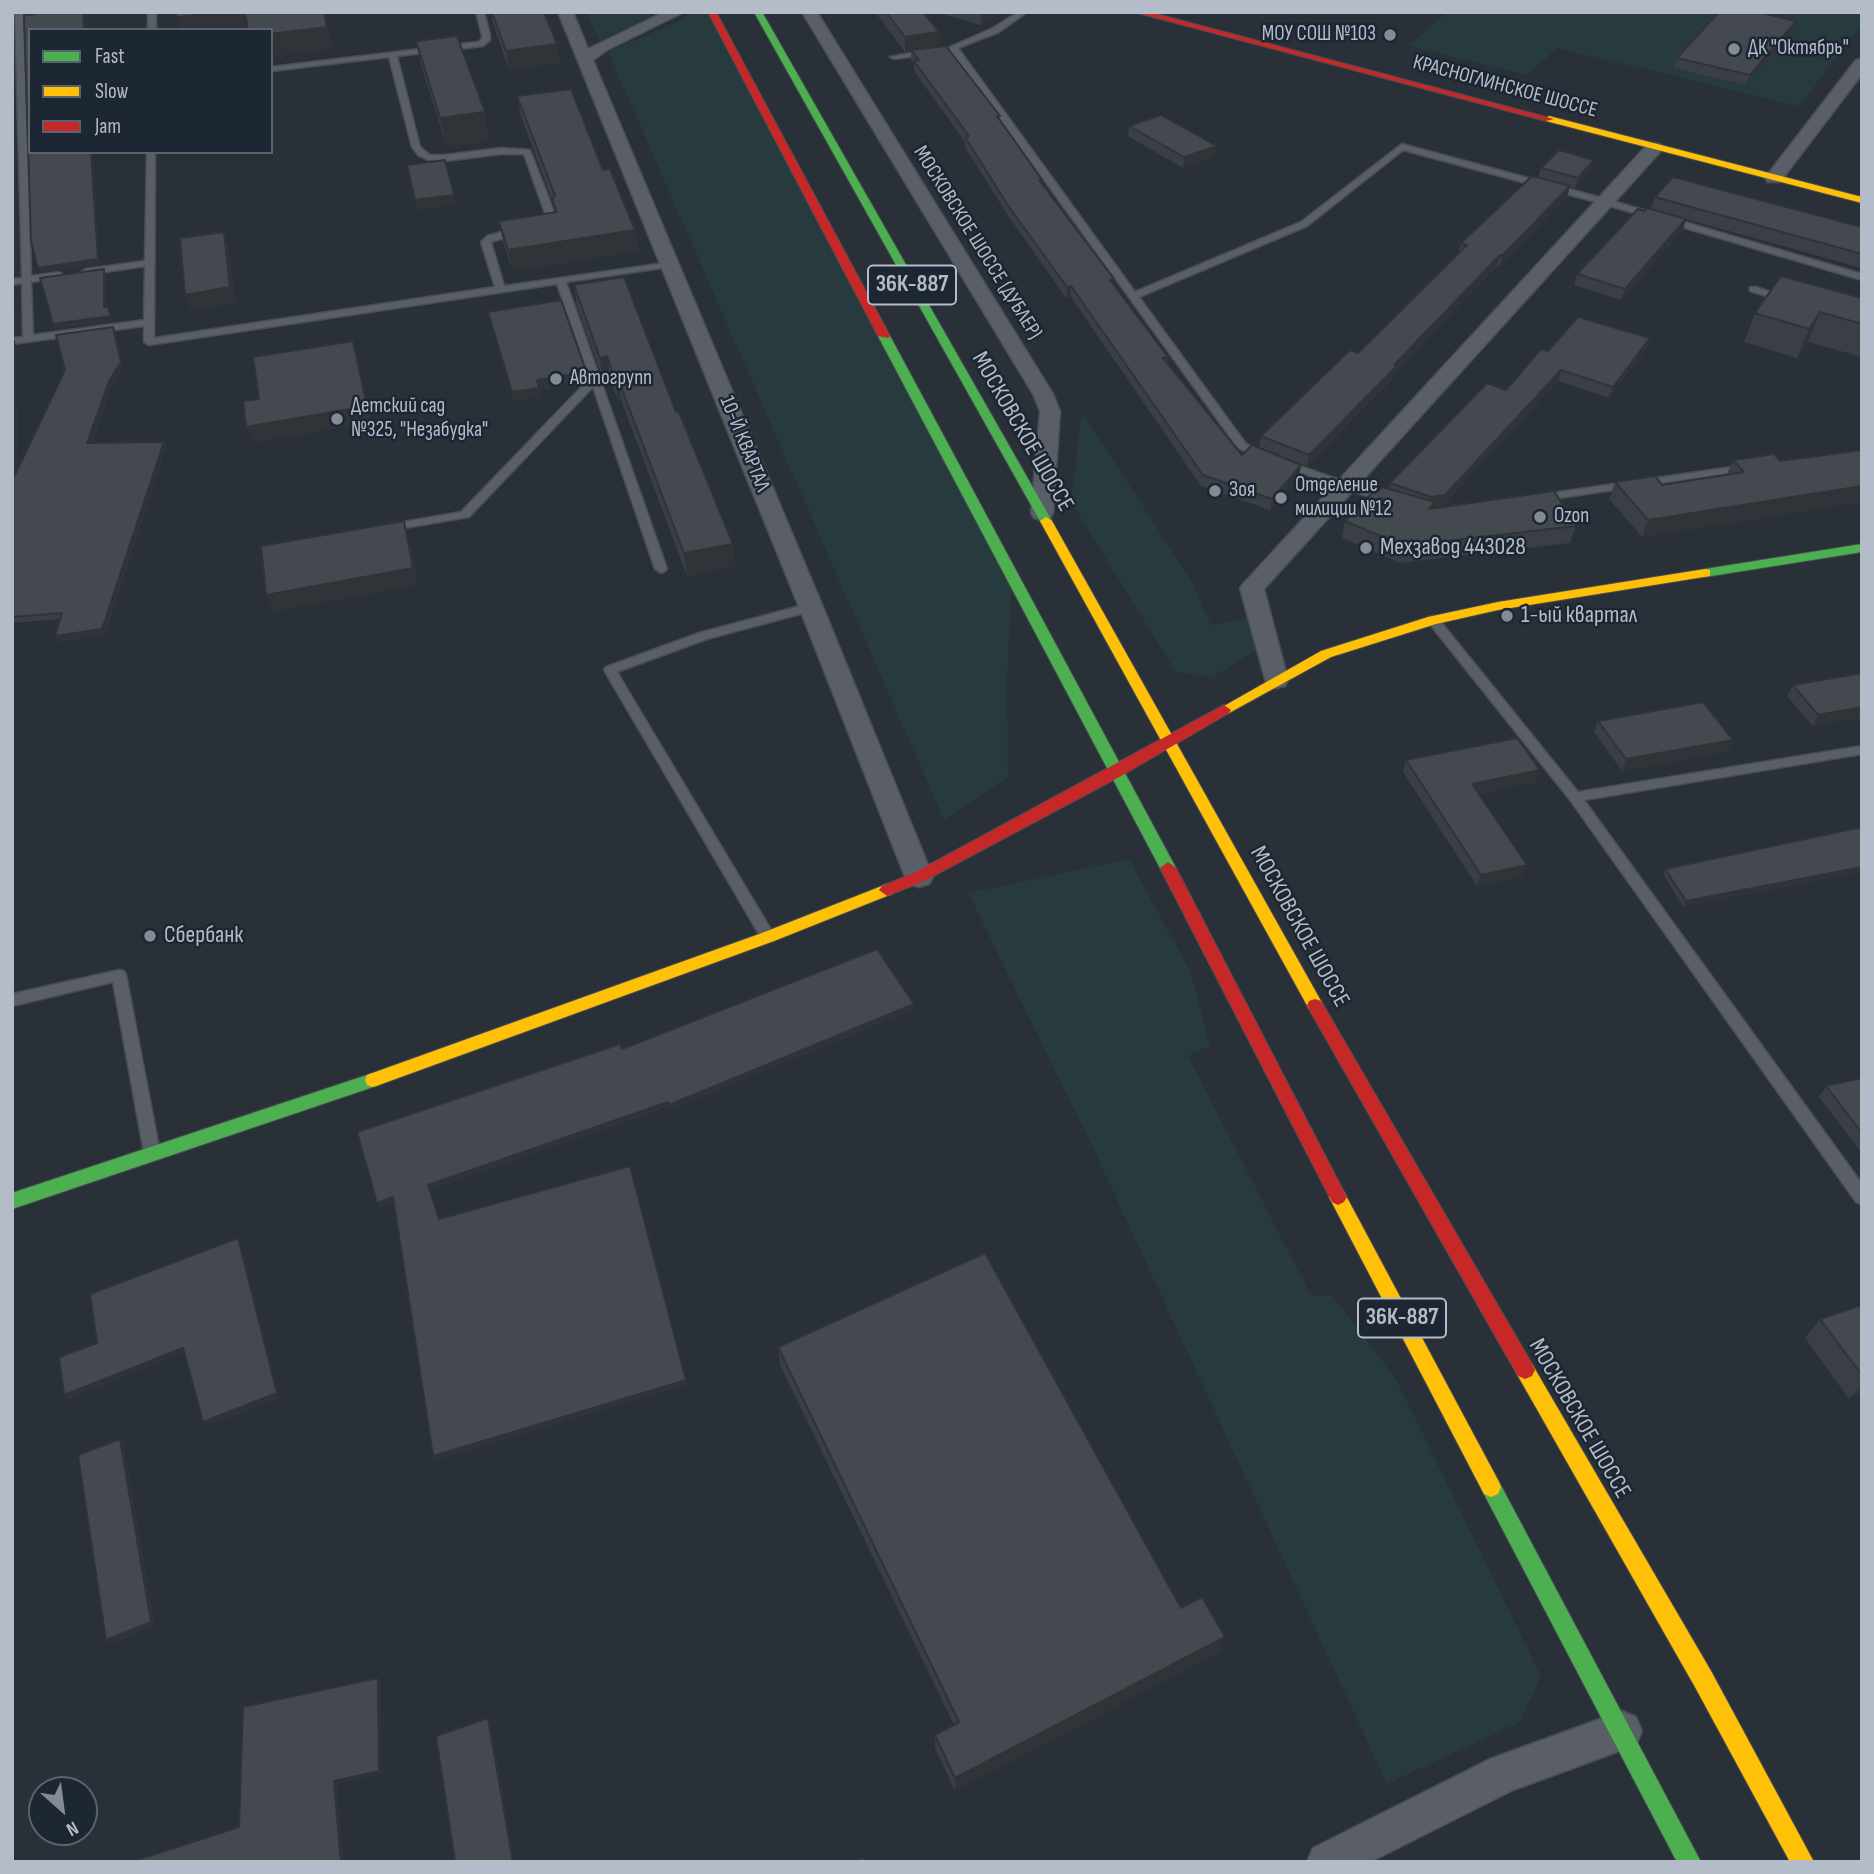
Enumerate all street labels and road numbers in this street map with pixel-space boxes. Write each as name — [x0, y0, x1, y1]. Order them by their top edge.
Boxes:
street label: КРАСНОГЛИНСКОЕ ШОССЕ — [1410, 50, 1600, 124]
street label: МОСКОВСКОЕ ШОССЕ (ДУБЛЕР) — [907, 142, 1047, 344]
road number: 36К-887 — [868, 266, 956, 304]
street label: МОСКОВСКОЕ ШОССЕ — [965, 347, 1079, 517]
street label: 10-Й КВАРТАЛ — [713, 393, 775, 495]
street label: МОСКОВСКОЕ ШОССЕ — [1243, 842, 1355, 1012]
road number: 36К-887 — [1358, 1298, 1446, 1338]
street label: МОСКОВСКОЕ ШОССЕ — [1522, 1334, 1636, 1504]

